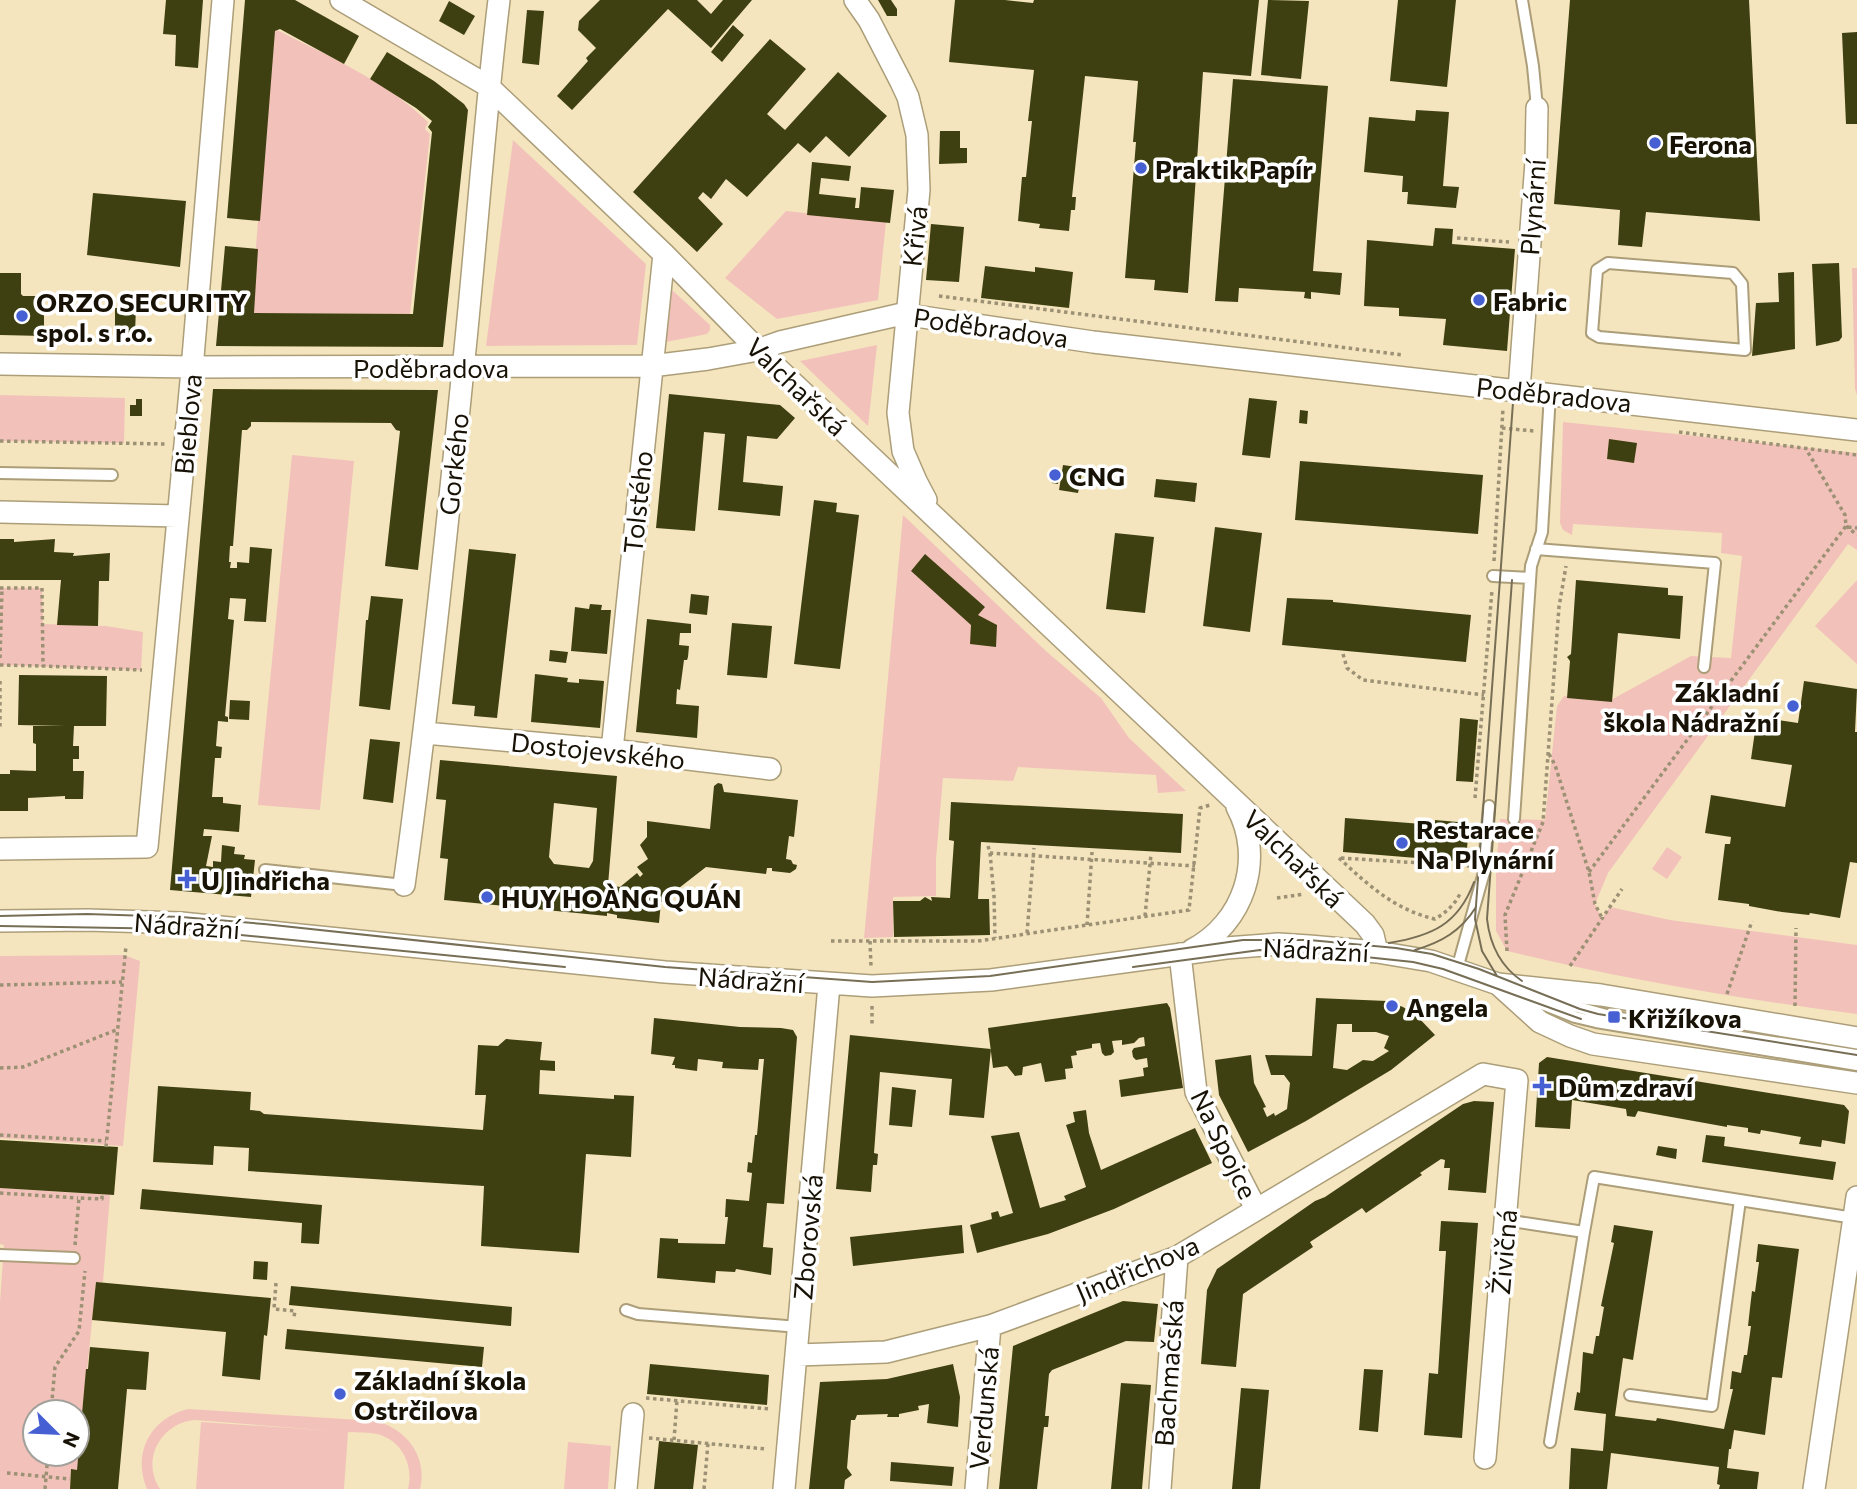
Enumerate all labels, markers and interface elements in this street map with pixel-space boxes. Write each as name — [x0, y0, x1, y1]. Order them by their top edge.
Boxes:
place label: Ferona — [1669, 128, 1752, 159]
marker: Ferona — [1647, 135, 1663, 151]
place label: Praktik Papír — [1155, 153, 1313, 184]
street label: Plynární — [1513, 156, 1551, 256]
marker: Praktik Papír — [1133, 160, 1149, 176]
street label: Křivá — [895, 204, 933, 268]
place label: Fabric — [1493, 285, 1567, 316]
place label: ORZO SECURITY spol. s r.o. — [36, 286, 248, 347]
marker: Fabric — [1471, 292, 1487, 308]
street label: Poděbradova — [912, 301, 1070, 353]
marker: ORZO SECURITY spol. s r.o. — [14, 308, 30, 324]
street label: Valchařská — [740, 331, 854, 441]
street label: Poděbradova — [353, 352, 509, 383]
street label: Poděbradova — [1475, 370, 1633, 418]
street label: Bieblova — [167, 372, 207, 476]
street label: Gorkého — [432, 411, 474, 517]
street label: Tolstého — [616, 449, 658, 555]
place label: CNG — [1069, 460, 1125, 491]
marker: CNG — [1047, 467, 1063, 483]
place label: Základní škola Nádražní — [1603, 676, 1781, 737]
marker: Základní škola Nádražní — [1785, 698, 1801, 714]
street label: Dostojevského — [509, 725, 687, 775]
street label: Valchařská — [1237, 803, 1351, 913]
place label: Restarace Na Plynární — [1416, 813, 1556, 874]
marker: Restarace Na Plynární — [1394, 835, 1410, 851]
place label: U Jindřicha — [201, 864, 330, 895]
marker: U Jindřicha — [179, 871, 195, 887]
place label: HUY HOÀNG QUÁN — [501, 882, 742, 913]
marker: HUY HOÀNG QUÁN — [479, 889, 495, 905]
street label: Nádražní — [133, 906, 242, 944]
street label: Nádražní — [1262, 931, 1371, 967]
street label: Nádražní — [697, 960, 806, 998]
place label: Angela — [1406, 991, 1488, 1022]
marker: Angela — [1384, 998, 1400, 1014]
place label: Křižíkova — [1628, 1002, 1742, 1033]
marker: Křižíkova — [1606, 1009, 1622, 1025]
place label: Dům zdraví — [1558, 1071, 1695, 1102]
marker: Dům zdraví — [1532, 1076, 1552, 1096]
street label: Na Spojce — [1185, 1084, 1265, 1204]
street label: Zborovská — [786, 1173, 828, 1301]
street label: Živičná — [1484, 1208, 1522, 1296]
street label: Jindřichova — [1071, 1228, 1203, 1308]
street label: Bachmačská — [1147, 1299, 1189, 1447]
street label: Verdunská — [962, 1345, 1004, 1471]
place label: Základní škola Ostrčilova — [354, 1364, 526, 1425]
marker: Základní škola Ostrčilova — [332, 1386, 348, 1402]
north arrow — [21, 1398, 91, 1468]
text: N — [59, 1429, 85, 1451]

